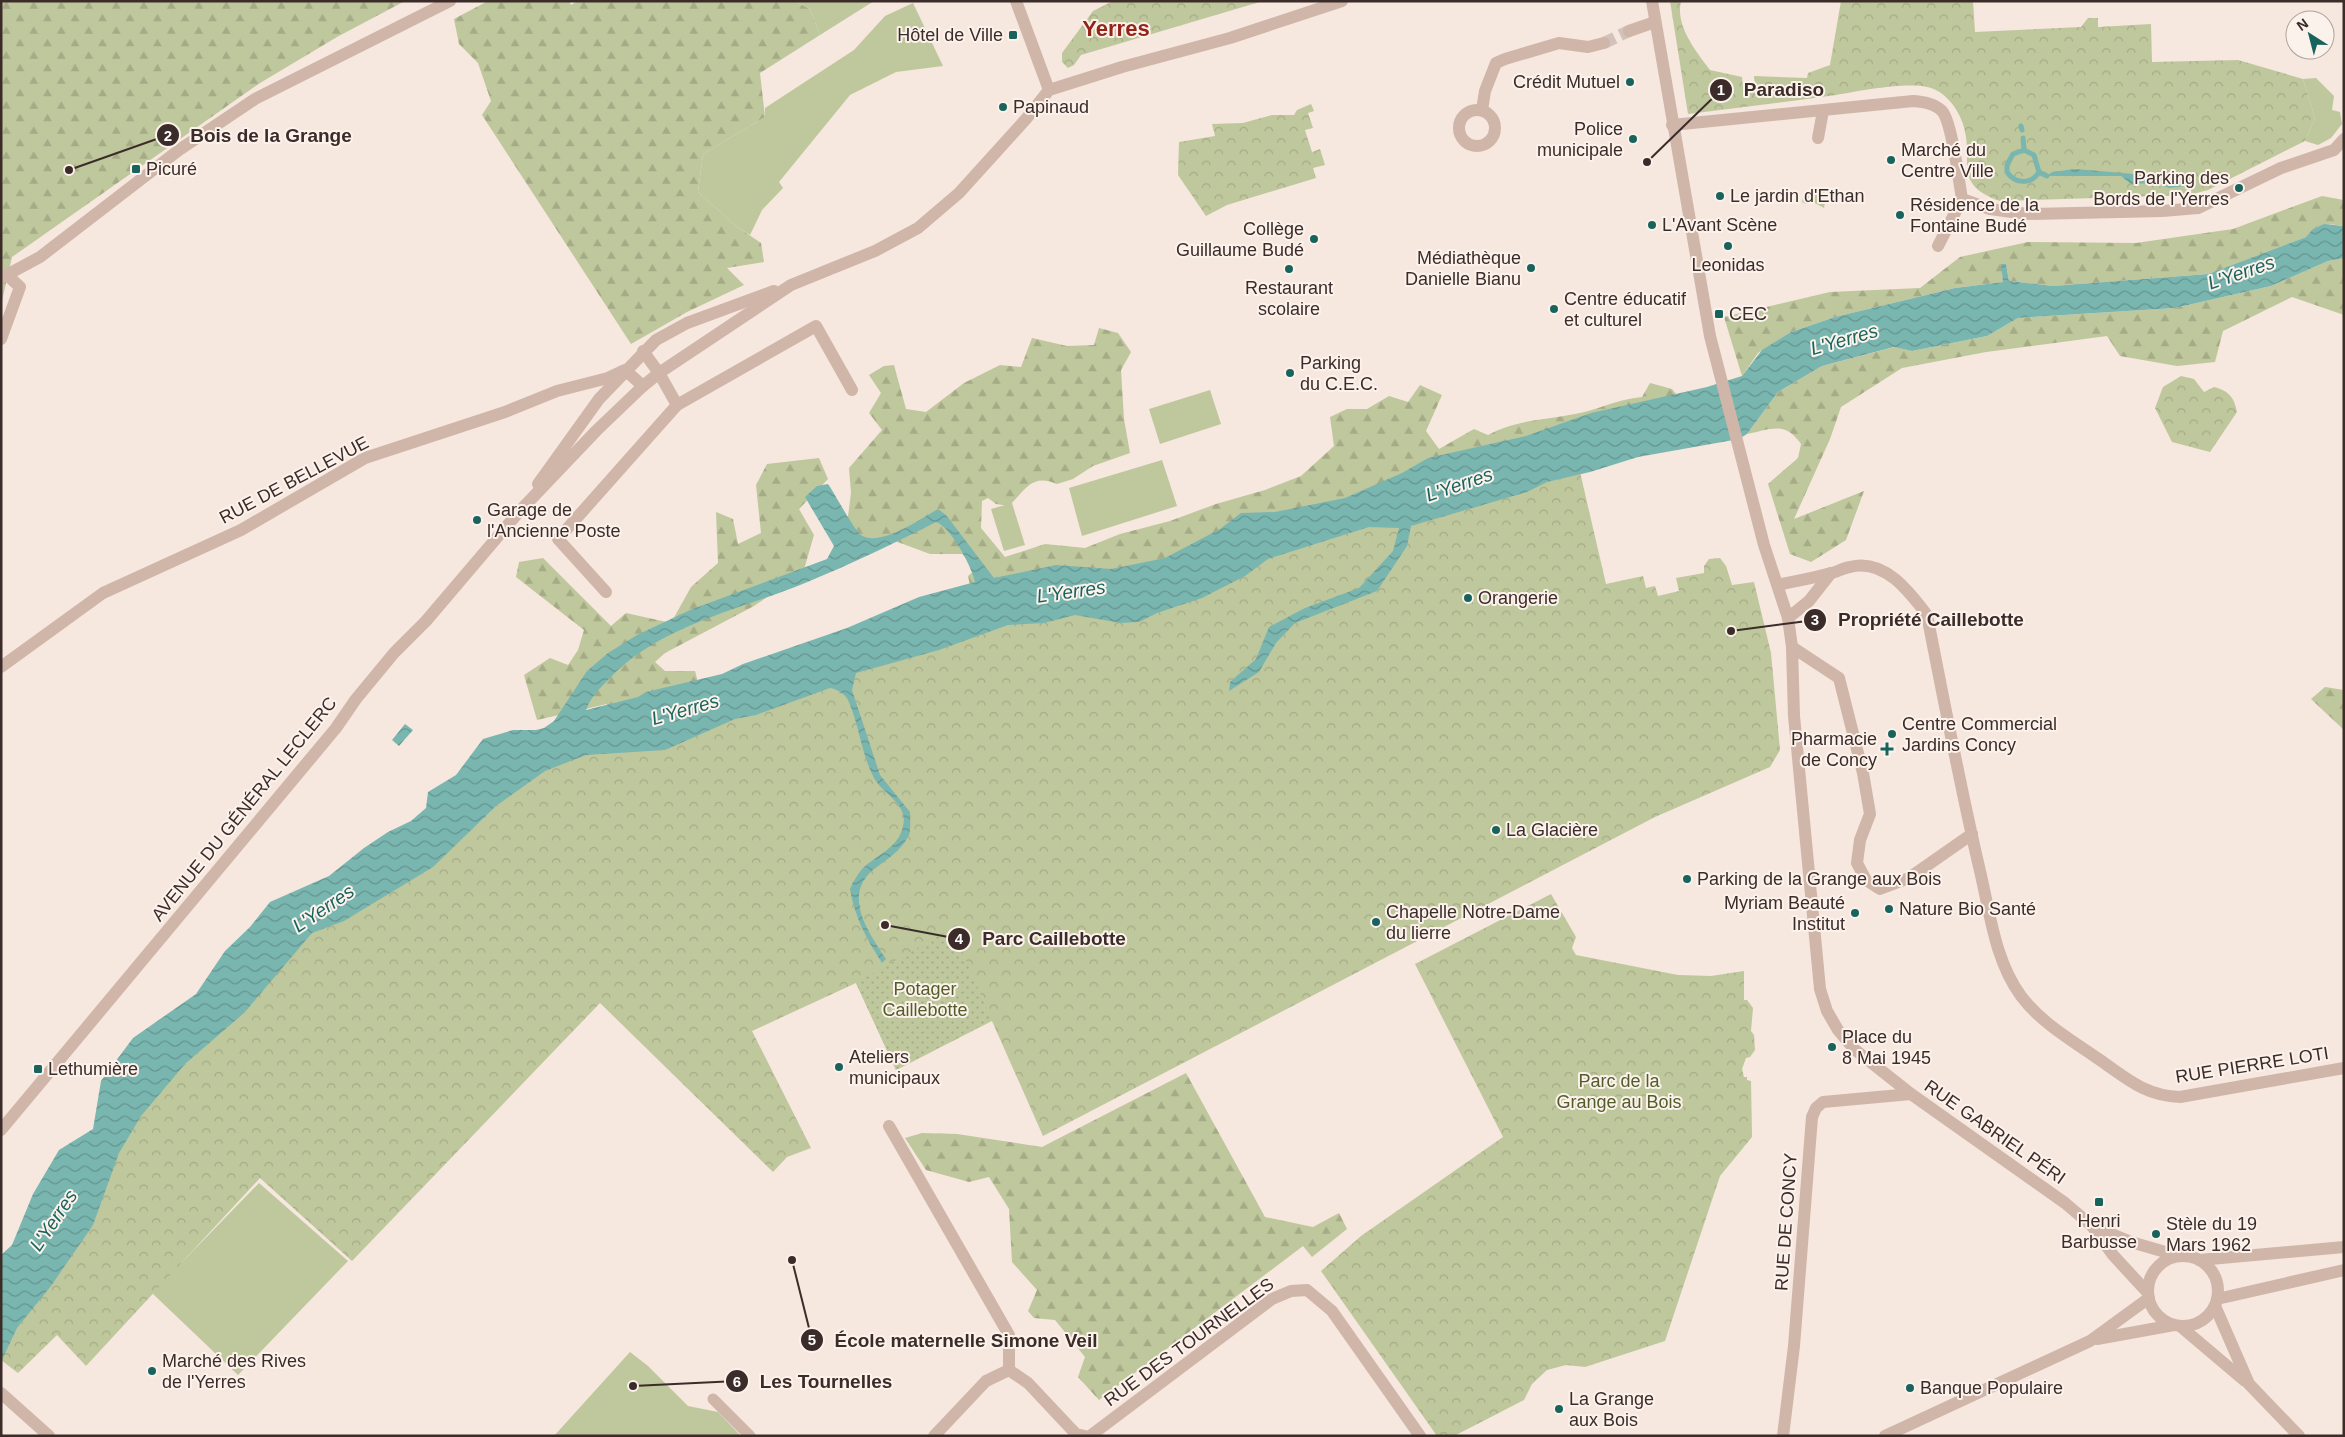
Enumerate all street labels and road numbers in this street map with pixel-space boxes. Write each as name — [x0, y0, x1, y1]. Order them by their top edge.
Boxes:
street label: RUE DE BELLEVUE — [216, 432, 372, 528]
street label: AVENUE DU GÉNÉRAL LECLERC — [147, 693, 341, 925]
street label: RUE PIERRE LOTI — [2174, 1043, 2330, 1087]
street label: RUE GABRIEL PÉRI — [1921, 1076, 2069, 1188]
street label: RUE DE CONCY — [1771, 1152, 1801, 1292]
street label: RUE DES TOURNELLES — [1100, 1274, 1278, 1410]

